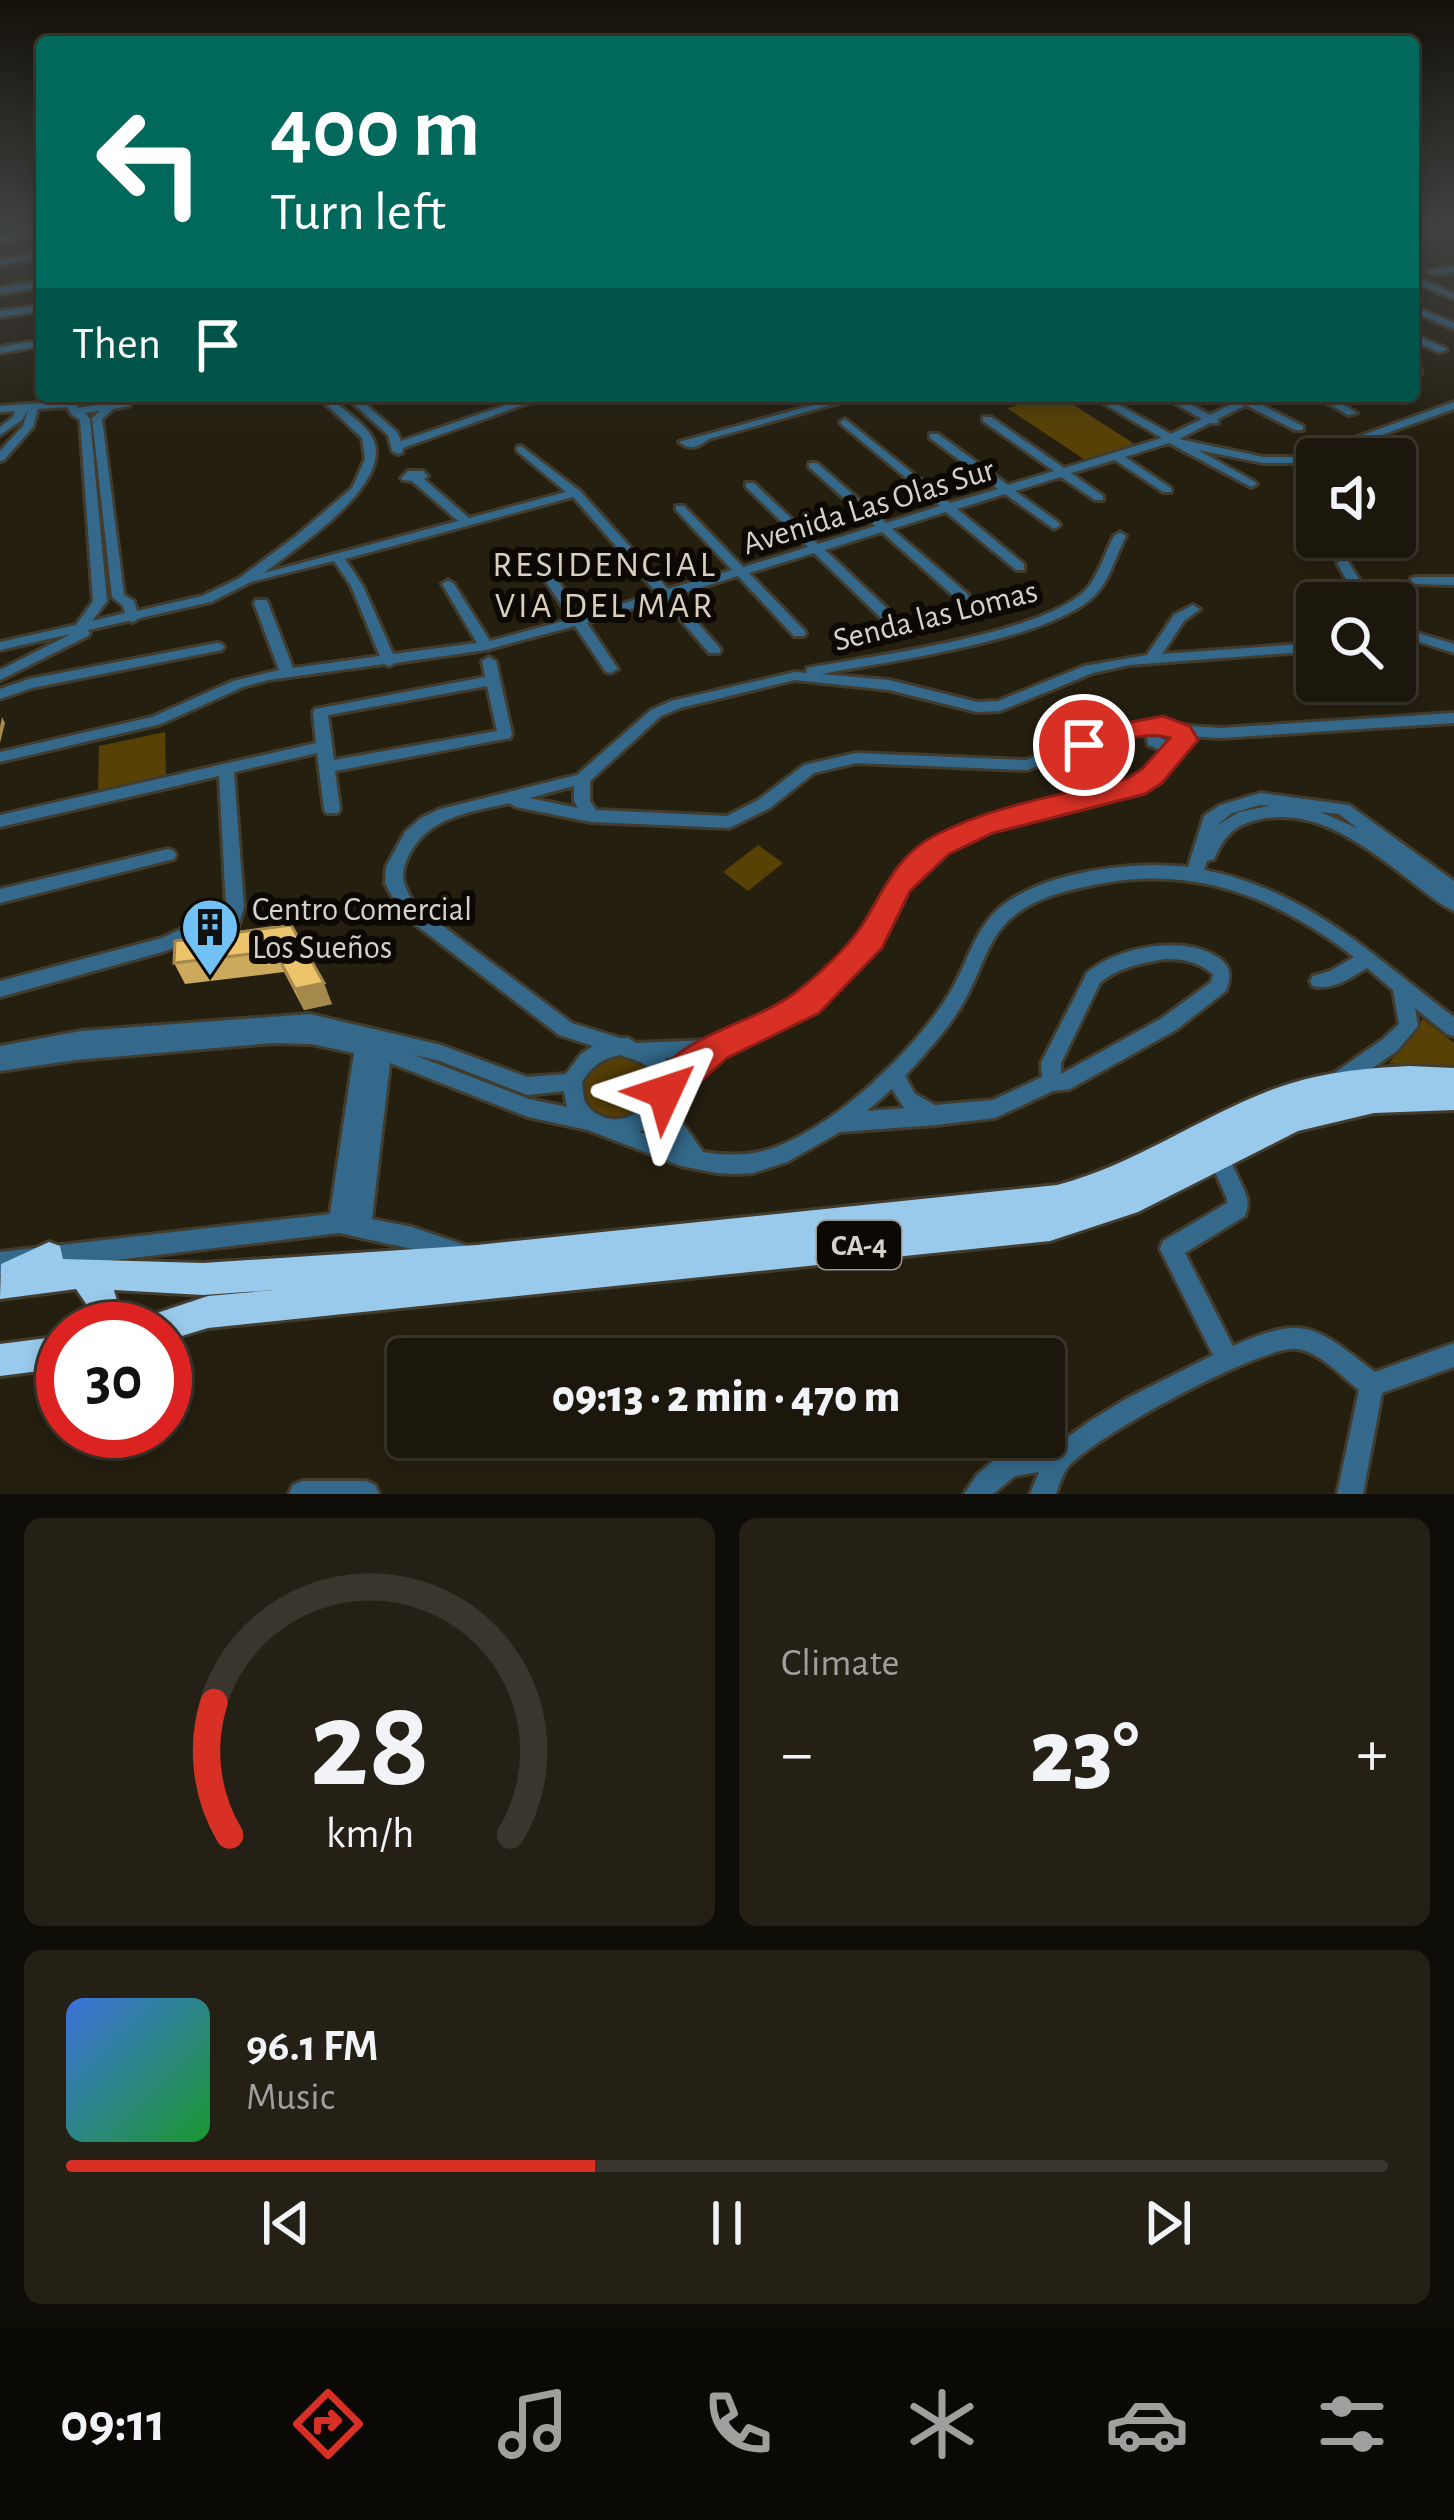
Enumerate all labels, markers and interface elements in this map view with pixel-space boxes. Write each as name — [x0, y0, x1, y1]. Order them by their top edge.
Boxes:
icon: left — [72, 84, 228, 240]
text: 400 m — [270, 88, 480, 172]
text: Turn left — [270, 186, 446, 240]
icon: arrive — [185, 312, 251, 378]
text: Then — [72, 322, 161, 367]
map controls — [1296, 438, 1416, 702]
button: sound — [1296, 438, 1416, 558]
street label: Avenida Las Olas Sur — [739, 453, 999, 561]
district label: RESIDENCIAL VIA DEL MAR — [492, 547, 718, 624]
street label: Senda las Lomas — [830, 575, 1041, 658]
button: search — [1296, 582, 1416, 702]
pin — [1033, 694, 1135, 796]
icon: arrive — [1051, 712, 1117, 778]
place label: Centro Comercial Los Sueños — [252, 894, 472, 965]
building icon: Centro Comercial Los Sueños — [179, 896, 241, 978]
position arrow — [602, 1029, 728, 1155]
road number: CA-4 — [817, 1221, 901, 1269]
speed limit sign: 30 — [36, 1302, 192, 1458]
text: 09:13 · 2 min · 470 m — [552, 1375, 900, 1420]
text: Climate — [781, 1644, 899, 1683]
text: 28 — [309, 1684, 430, 1809]
text: 23° — [1030, 1709, 1139, 1799]
text: − — [781, 1721, 813, 1787]
text: + — [1356, 1721, 1388, 1787]
text: km/h — [325, 1813, 414, 1856]
text: 96.1 FM — [246, 2024, 379, 2069]
text: Music — [246, 2078, 335, 2117]
icon: previous — [253, 2190, 319, 2256]
icon: pause — [694, 2190, 760, 2256]
icon: next — [1135, 2190, 1201, 2256]
icon: directions — [286, 2382, 370, 2466]
icon: music — [491, 2382, 575, 2466]
icon: phone — [696, 2382, 780, 2466]
icon: climate — [900, 2382, 984, 2466]
icon: car — [1105, 2382, 1189, 2466]
icon: filters — [1310, 2382, 1394, 2466]
text: 09:11 — [60, 2397, 166, 2451]

